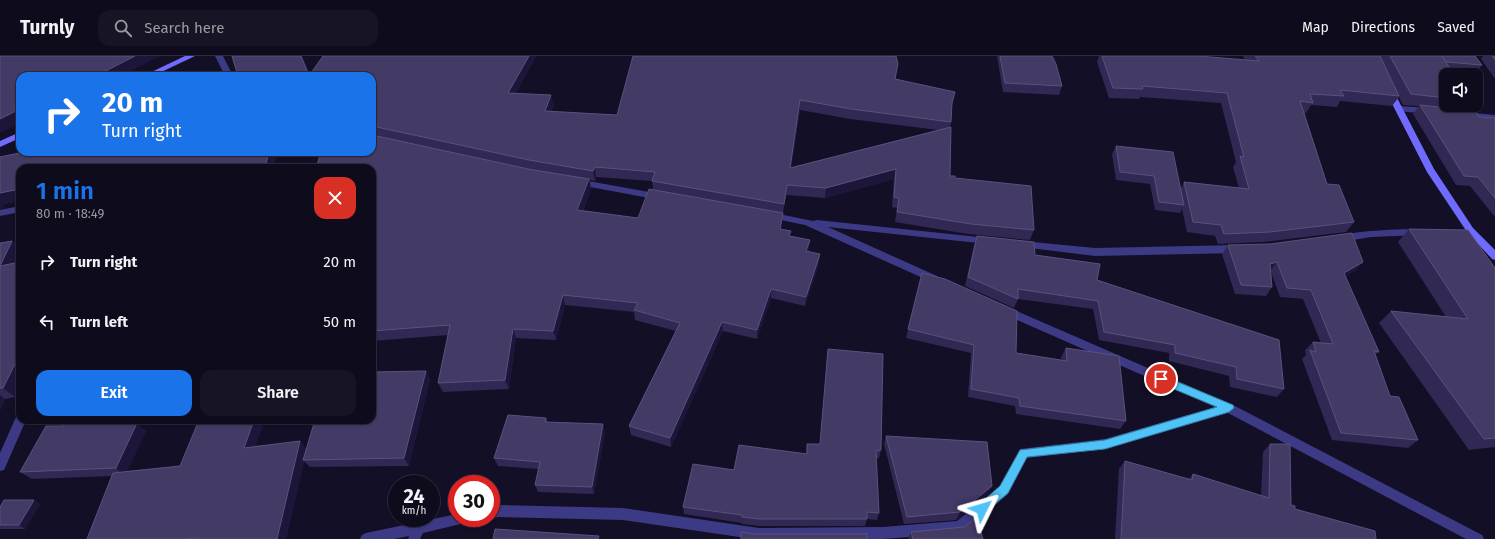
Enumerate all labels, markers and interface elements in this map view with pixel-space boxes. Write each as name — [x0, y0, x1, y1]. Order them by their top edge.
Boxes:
search box — [98, 10, 378, 46]
text: Turnly — [20, 16, 74, 39]
icon: search — [112, 17, 134, 39]
text: Search here — [144, 19, 224, 37]
text: Map — [1302, 19, 1329, 36]
text: Directions — [1351, 19, 1415, 36]
text: Saved — [1437, 19, 1475, 36]
map controls — [1439, 68, 1483, 112]
button: sound — [1439, 68, 1483, 112]
text: 20 m — [102, 86, 163, 119]
icon: right — [36, 88, 88, 140]
text: Turn right — [102, 120, 182, 142]
text: 1 min — [36, 177, 94, 205]
button: close — [314, 177, 356, 219]
text: 80 m · 18:49 — [36, 206, 104, 221]
icon: right — [36, 251, 58, 273]
text: Turn right — [70, 253, 137, 271]
text: 20 m — [323, 253, 356, 271]
icon: left — [36, 311, 58, 333]
text: Turn left — [70, 313, 128, 331]
text: 50 m — [323, 313, 356, 331]
pin — [1144, 362, 1178, 396]
icon: arrive — [1150, 368, 1172, 390]
button: Exit — [36, 370, 192, 416]
button: Share — [200, 370, 356, 416]
speed limit sign: 30 — [448, 475, 500, 527]
text: 24 — [403, 484, 425, 508]
position arrow — [961, 488, 1003, 530]
text: km/h — [402, 505, 426, 517]

